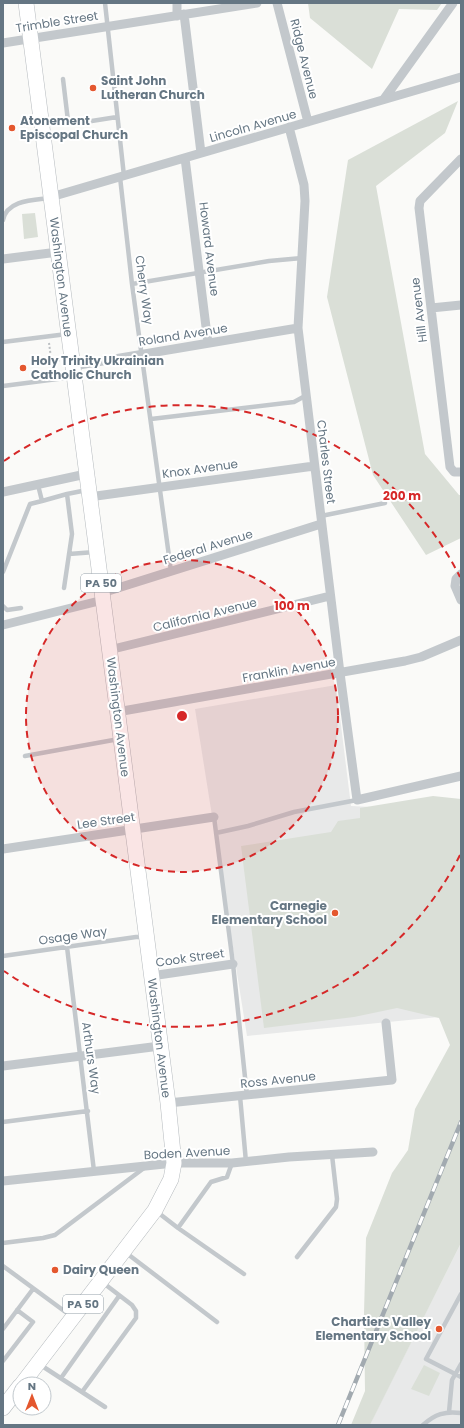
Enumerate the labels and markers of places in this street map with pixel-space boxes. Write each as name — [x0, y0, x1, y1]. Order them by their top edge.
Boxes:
place label: Saint John Lutheran Church — [101, 72, 205, 103]
marker: Saint John Lutheran Church — [88, 83, 98, 93]
place label: Atonement Episcopal Church — [20, 112, 128, 143]
marker: Atonement Episcopal Church — [7, 123, 17, 133]
place label: Holy Trinity Ukrainian Catholic Church — [31, 352, 164, 383]
marker: Holy Trinity Ukrainian Catholic Church — [18, 363, 28, 373]
centre of rings — [175, 709, 189, 723]
place label: Carnegie Elementary School — [212, 897, 328, 928]
marker: Carnegie Elementary School — [330, 908, 340, 918]
place label: Dairy Queen — [63, 1261, 139, 1278]
marker: Dairy Queen — [50, 1265, 60, 1275]
place label: Chartiers Valley Elementary School — [316, 1313, 431, 1344]
marker: Chartiers Valley Elementary School — [434, 1324, 444, 1334]

